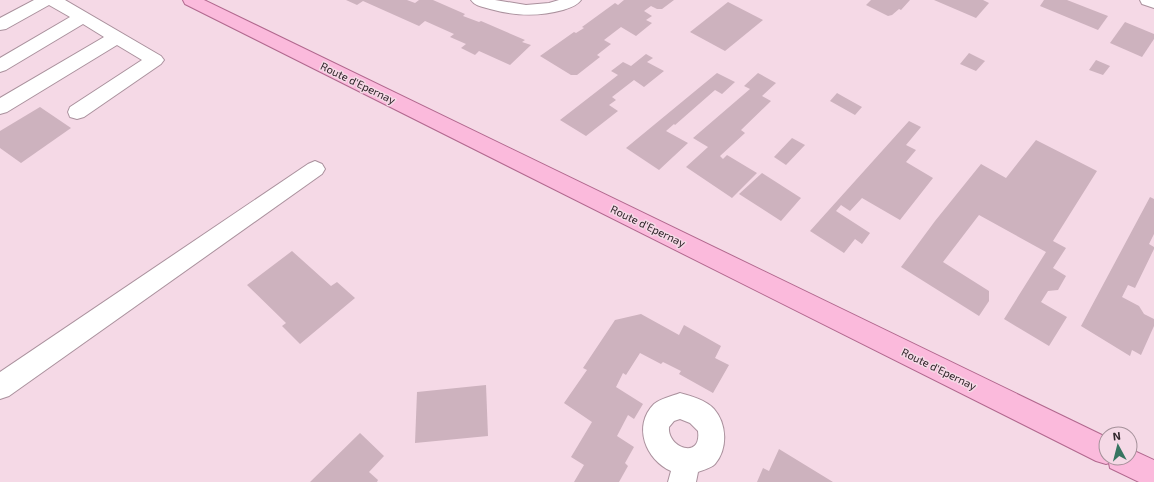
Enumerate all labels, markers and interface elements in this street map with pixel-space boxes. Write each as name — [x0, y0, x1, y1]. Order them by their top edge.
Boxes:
street label: Route d'Epernay — [319, 59, 398, 106]
street label: Route d'Epernay — [609, 202, 688, 249]
street label: Route d'Epernay — [900, 345, 979, 392]
north arrow — [1098, 426, 1138, 466]
text: N — [1112, 429, 1122, 443]

